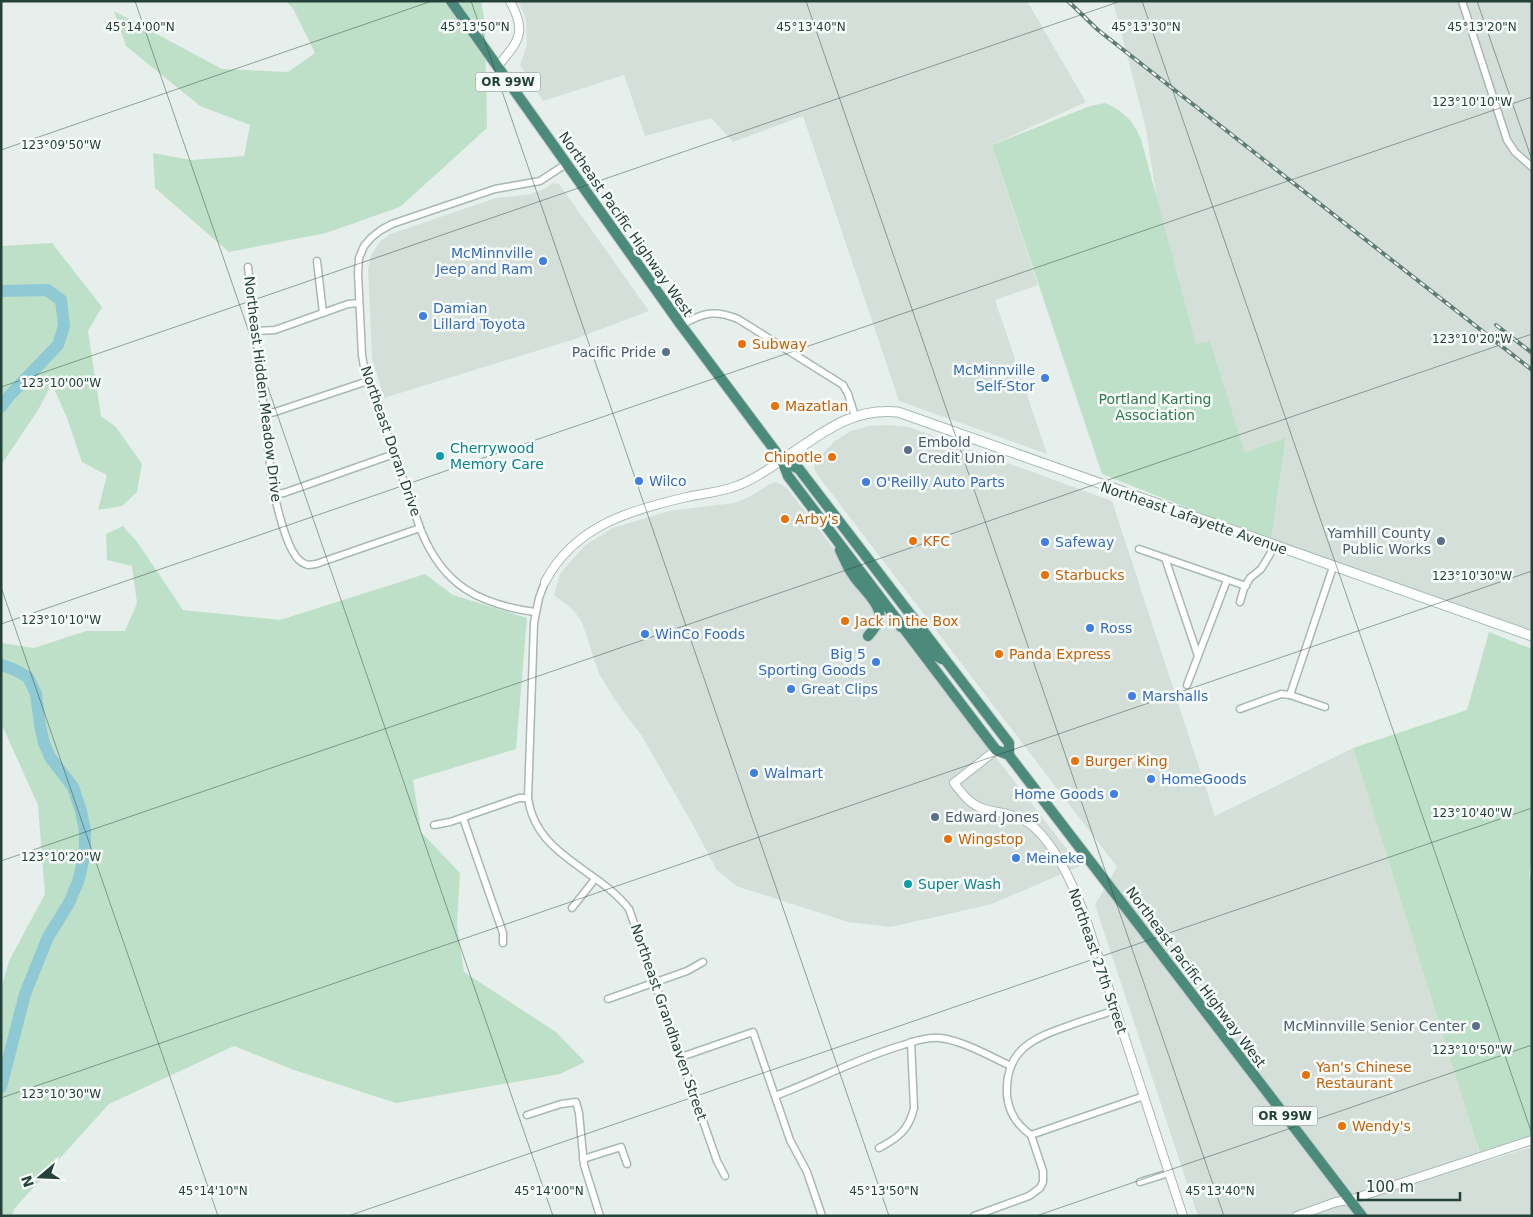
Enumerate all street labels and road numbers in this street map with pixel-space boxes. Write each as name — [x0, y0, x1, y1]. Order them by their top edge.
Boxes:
road number: OR 99W — [476, 72, 540, 91]
street label: Northeast Pacific Highway West — [556, 129, 696, 320]
street label: Northeast Hidden Meadow Drive — [241, 275, 285, 503]
street label: Northeast Doran Drive — [358, 364, 424, 518]
street label: Northeast Lafayette Avenue — [1099, 478, 1289, 558]
street label: Northeast Pacific Highway West — [1123, 884, 1269, 1071]
street label: Northeast 27th Street — [1066, 886, 1131, 1036]
street label: Northeast Grandhaven Street — [628, 922, 710, 1123]
road number: OR 99W — [1252, 1106, 1318, 1126]

